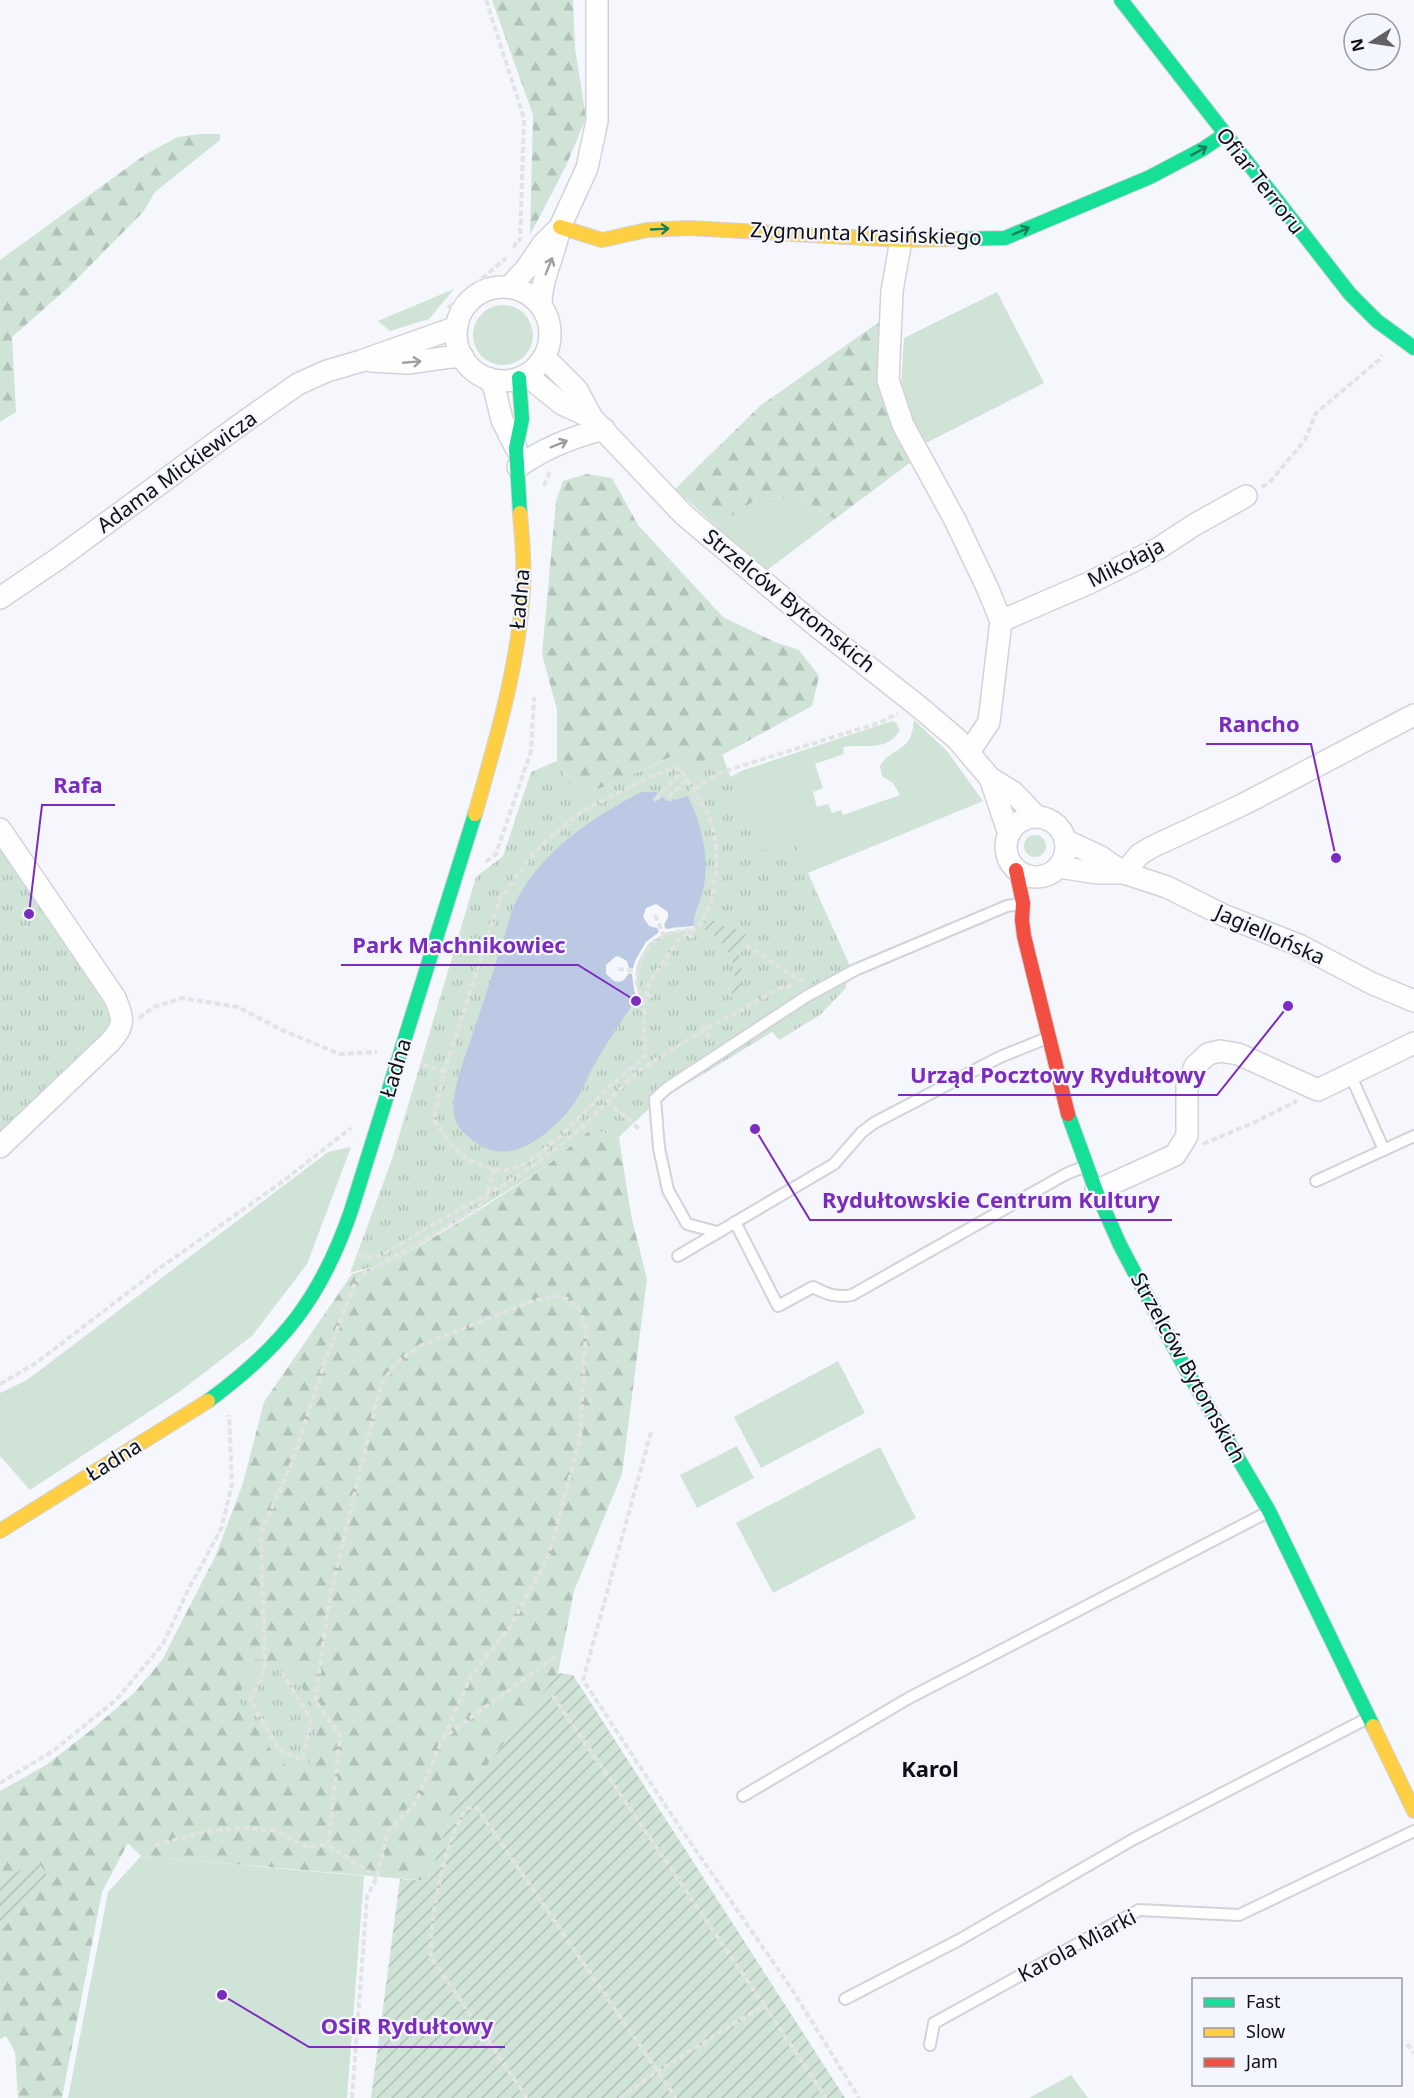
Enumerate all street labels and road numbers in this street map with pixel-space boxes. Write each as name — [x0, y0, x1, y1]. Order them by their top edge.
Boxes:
street label: Ofiar Terroru — [1210, 121, 1311, 240]
street label: Zygmunta Krasińskiego — [750, 215, 982, 251]
street label: Adama Mickiewicza — [91, 404, 262, 539]
street label: Strzelców Bytomskich — [698, 522, 881, 678]
street label: Mikołaja — [1082, 531, 1169, 593]
street label: Ładna — [502, 568, 536, 630]
street label: Jagiellońska — [1209, 897, 1330, 971]
street label: Ładna — [373, 1035, 417, 1101]
street label: Strzelców Bytomskich — [1125, 1267, 1253, 1468]
street label: Ładna — [80, 1431, 147, 1487]
street label: Karola Miarki — [1013, 1902, 1140, 1988]

